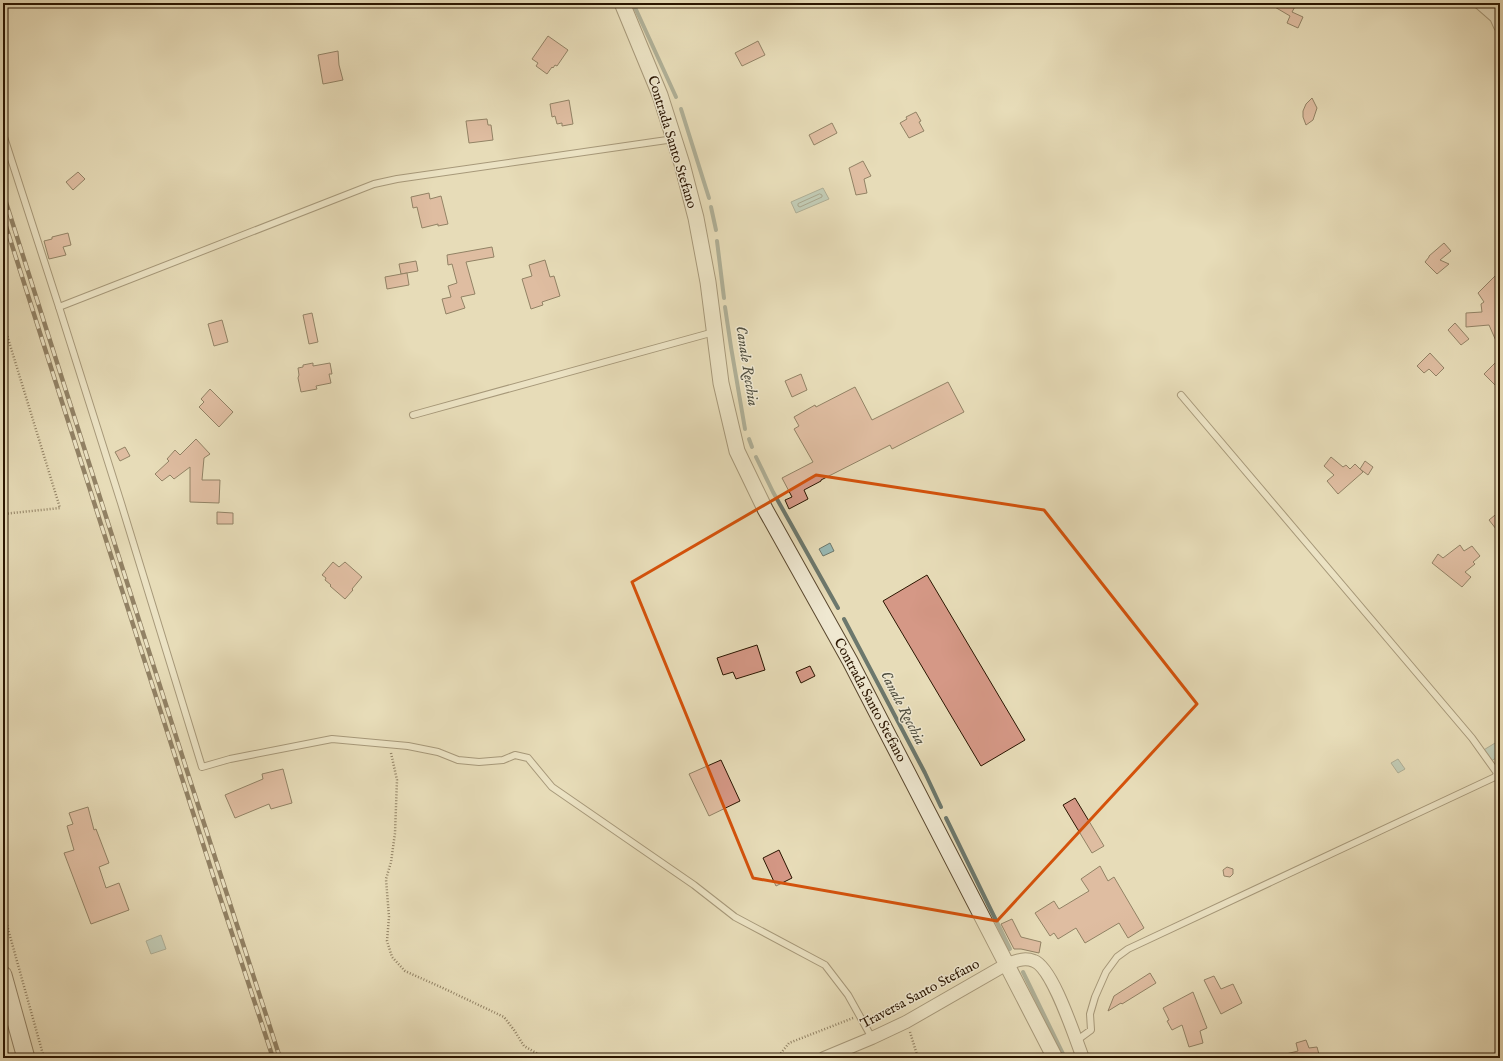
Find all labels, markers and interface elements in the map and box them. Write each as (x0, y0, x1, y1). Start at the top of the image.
street label: Contrada Santo Stefano (643, 73, 701, 211)
water label: Canale Recchia (731, 325, 763, 408)
street label: Contrada Santo Stefano (830, 635, 911, 766)
water label: Canale Recchia (876, 668, 930, 749)
street label: Traversa Santo Stefano (857, 955, 983, 1033)

